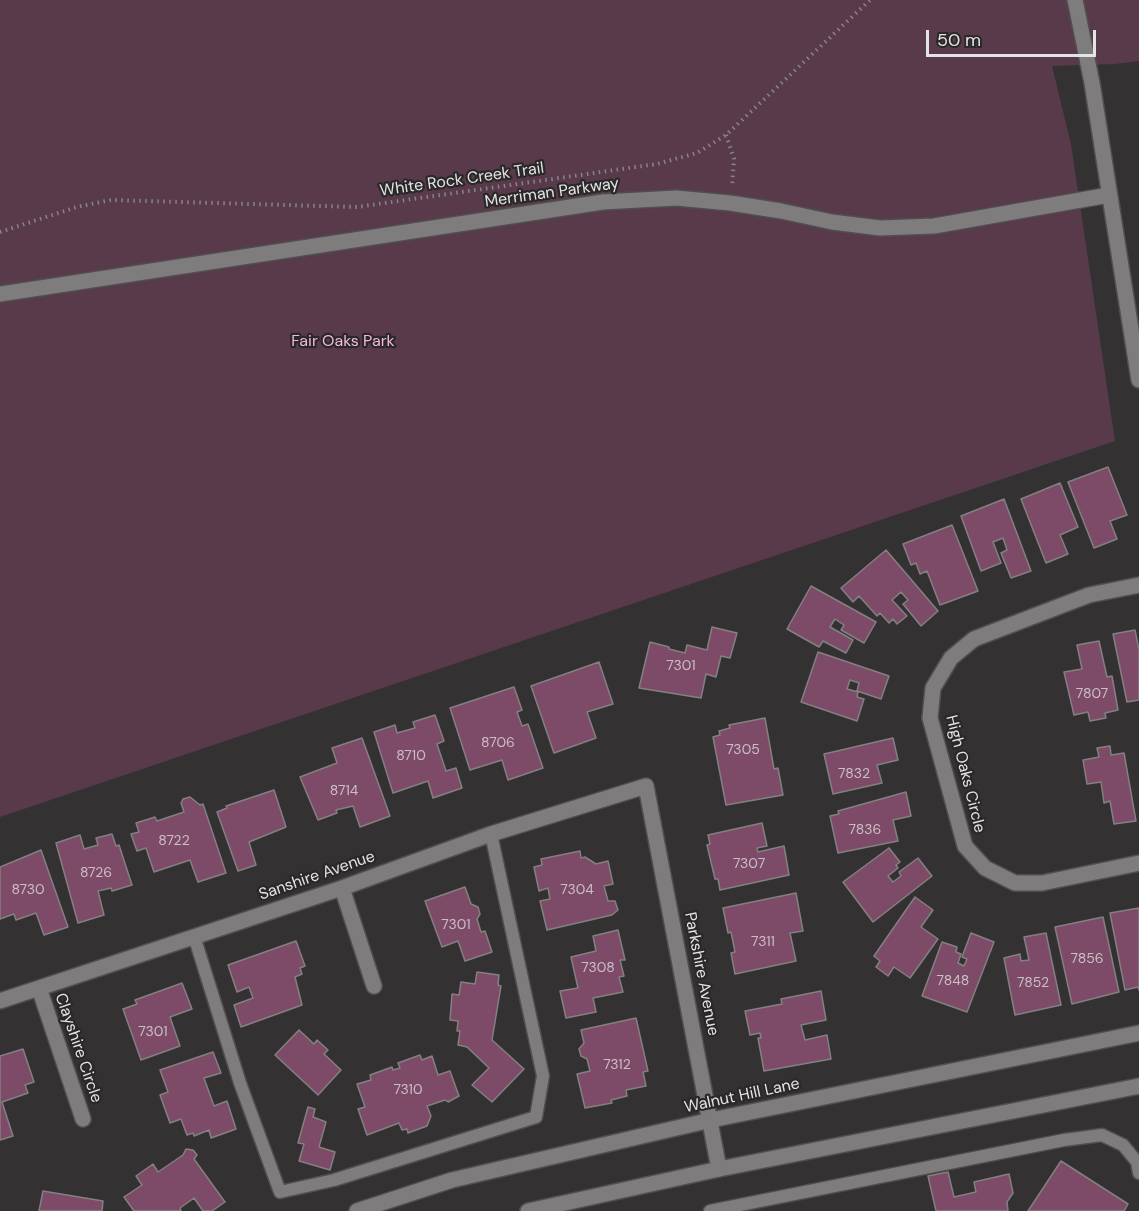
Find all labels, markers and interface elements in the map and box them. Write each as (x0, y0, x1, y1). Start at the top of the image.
scale bar (929, 18, 1098, 56)
text: 50 m (937, 28, 981, 52)
street label: White Rock Creek Trail (379, 159, 545, 201)
street label: Merriman Parkway (484, 174, 620, 212)
park label: Fair Oaks Park (291, 332, 395, 352)
house number: 7301 (666, 658, 696, 674)
house number: 7807 (1076, 686, 1108, 702)
street label: High Oaks Circle (941, 713, 989, 835)
house number: 8706 (481, 735, 515, 751)
house number: 7305 (726, 742, 760, 758)
house number: 8710 (396, 748, 426, 764)
house number: 7832 (838, 766, 870, 782)
house number: 8714 (330, 783, 358, 799)
house number: 7836 (849, 822, 881, 838)
house number: 8722 (158, 833, 190, 849)
street label: Sanshire Avenue (256, 847, 378, 905)
house number: 7307 (733, 856, 765, 872)
house number: 8726 (80, 865, 112, 881)
house number: 8730 (11, 882, 45, 898)
house number: 7304 (560, 882, 594, 898)
street label: Parkshire Avenue (680, 911, 722, 1037)
house number: 7301 (441, 917, 471, 933)
house number: 7311 (751, 934, 775, 950)
house number: 7856 (1070, 951, 1104, 967)
house number: 7308 (581, 960, 615, 976)
house number: 7848 (937, 973, 969, 989)
house number: 7852 (1017, 975, 1049, 991)
street label: Clayshire Circle (50, 991, 106, 1105)
house number: 7301 (138, 1024, 168, 1040)
house number: 7312 (603, 1057, 631, 1073)
street label: Walnut Hill Lane (683, 1074, 801, 1118)
house number: 7310 (393, 1082, 423, 1098)

